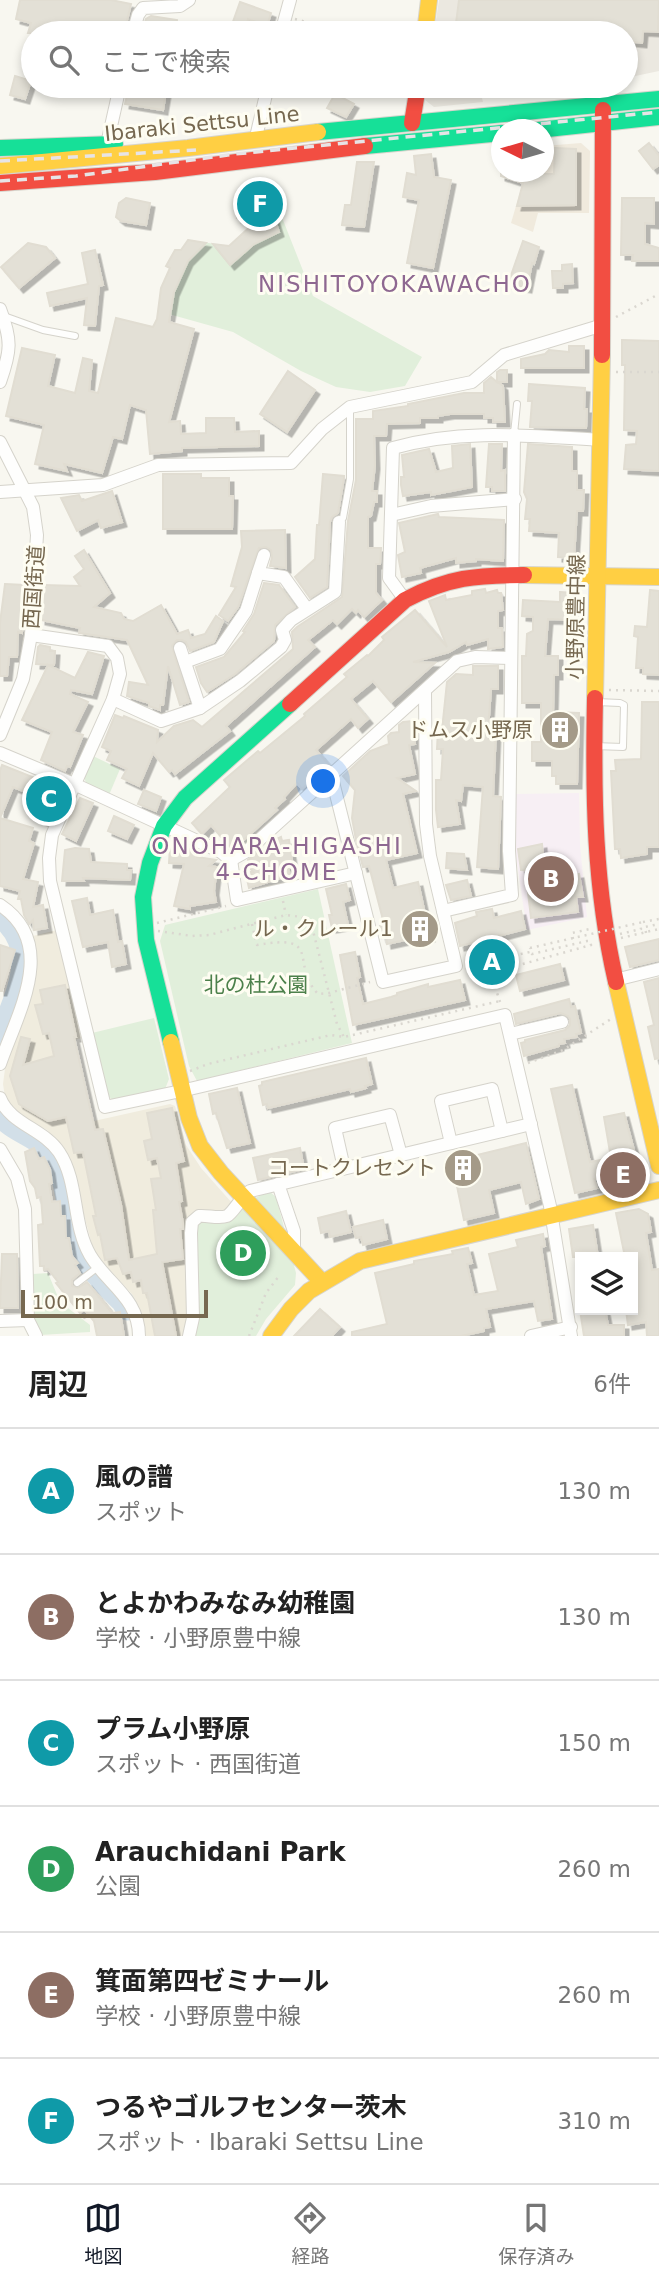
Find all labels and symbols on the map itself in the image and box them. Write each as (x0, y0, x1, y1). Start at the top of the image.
street label: Ibaraki Settsu Line (103, 102, 301, 146)
north arrow (491, 119, 554, 182)
pin: F (237, 178, 283, 230)
district label: NISHITOYOKAWACHO (258, 271, 532, 297)
street label: 西国街道 (19, 544, 49, 630)
street label: 小野原豊中線 (563, 554, 589, 680)
building icon: ドムス小野原 (539, 709, 581, 751)
place label: ドムス小野原 (407, 718, 533, 742)
your location (306, 764, 340, 798)
pin: C (26, 773, 72, 825)
district label: ONOHARA-HIGASHI 4-CHOME (151, 833, 403, 885)
pin: B (528, 853, 574, 905)
building icon: ル・クレール1 (399, 908, 441, 950)
place label: ル・クレール1 (254, 917, 393, 941)
pin: A (469, 936, 515, 988)
park label: 北の杜公園 (204, 973, 309, 997)
building icon: コートクレセント (442, 1147, 484, 1189)
pin: E (600, 1149, 646, 1201)
place label: コートクレセント (268, 1156, 436, 1180)
pin: D (220, 1227, 266, 1279)
scale bar (21, 1287, 208, 1319)

